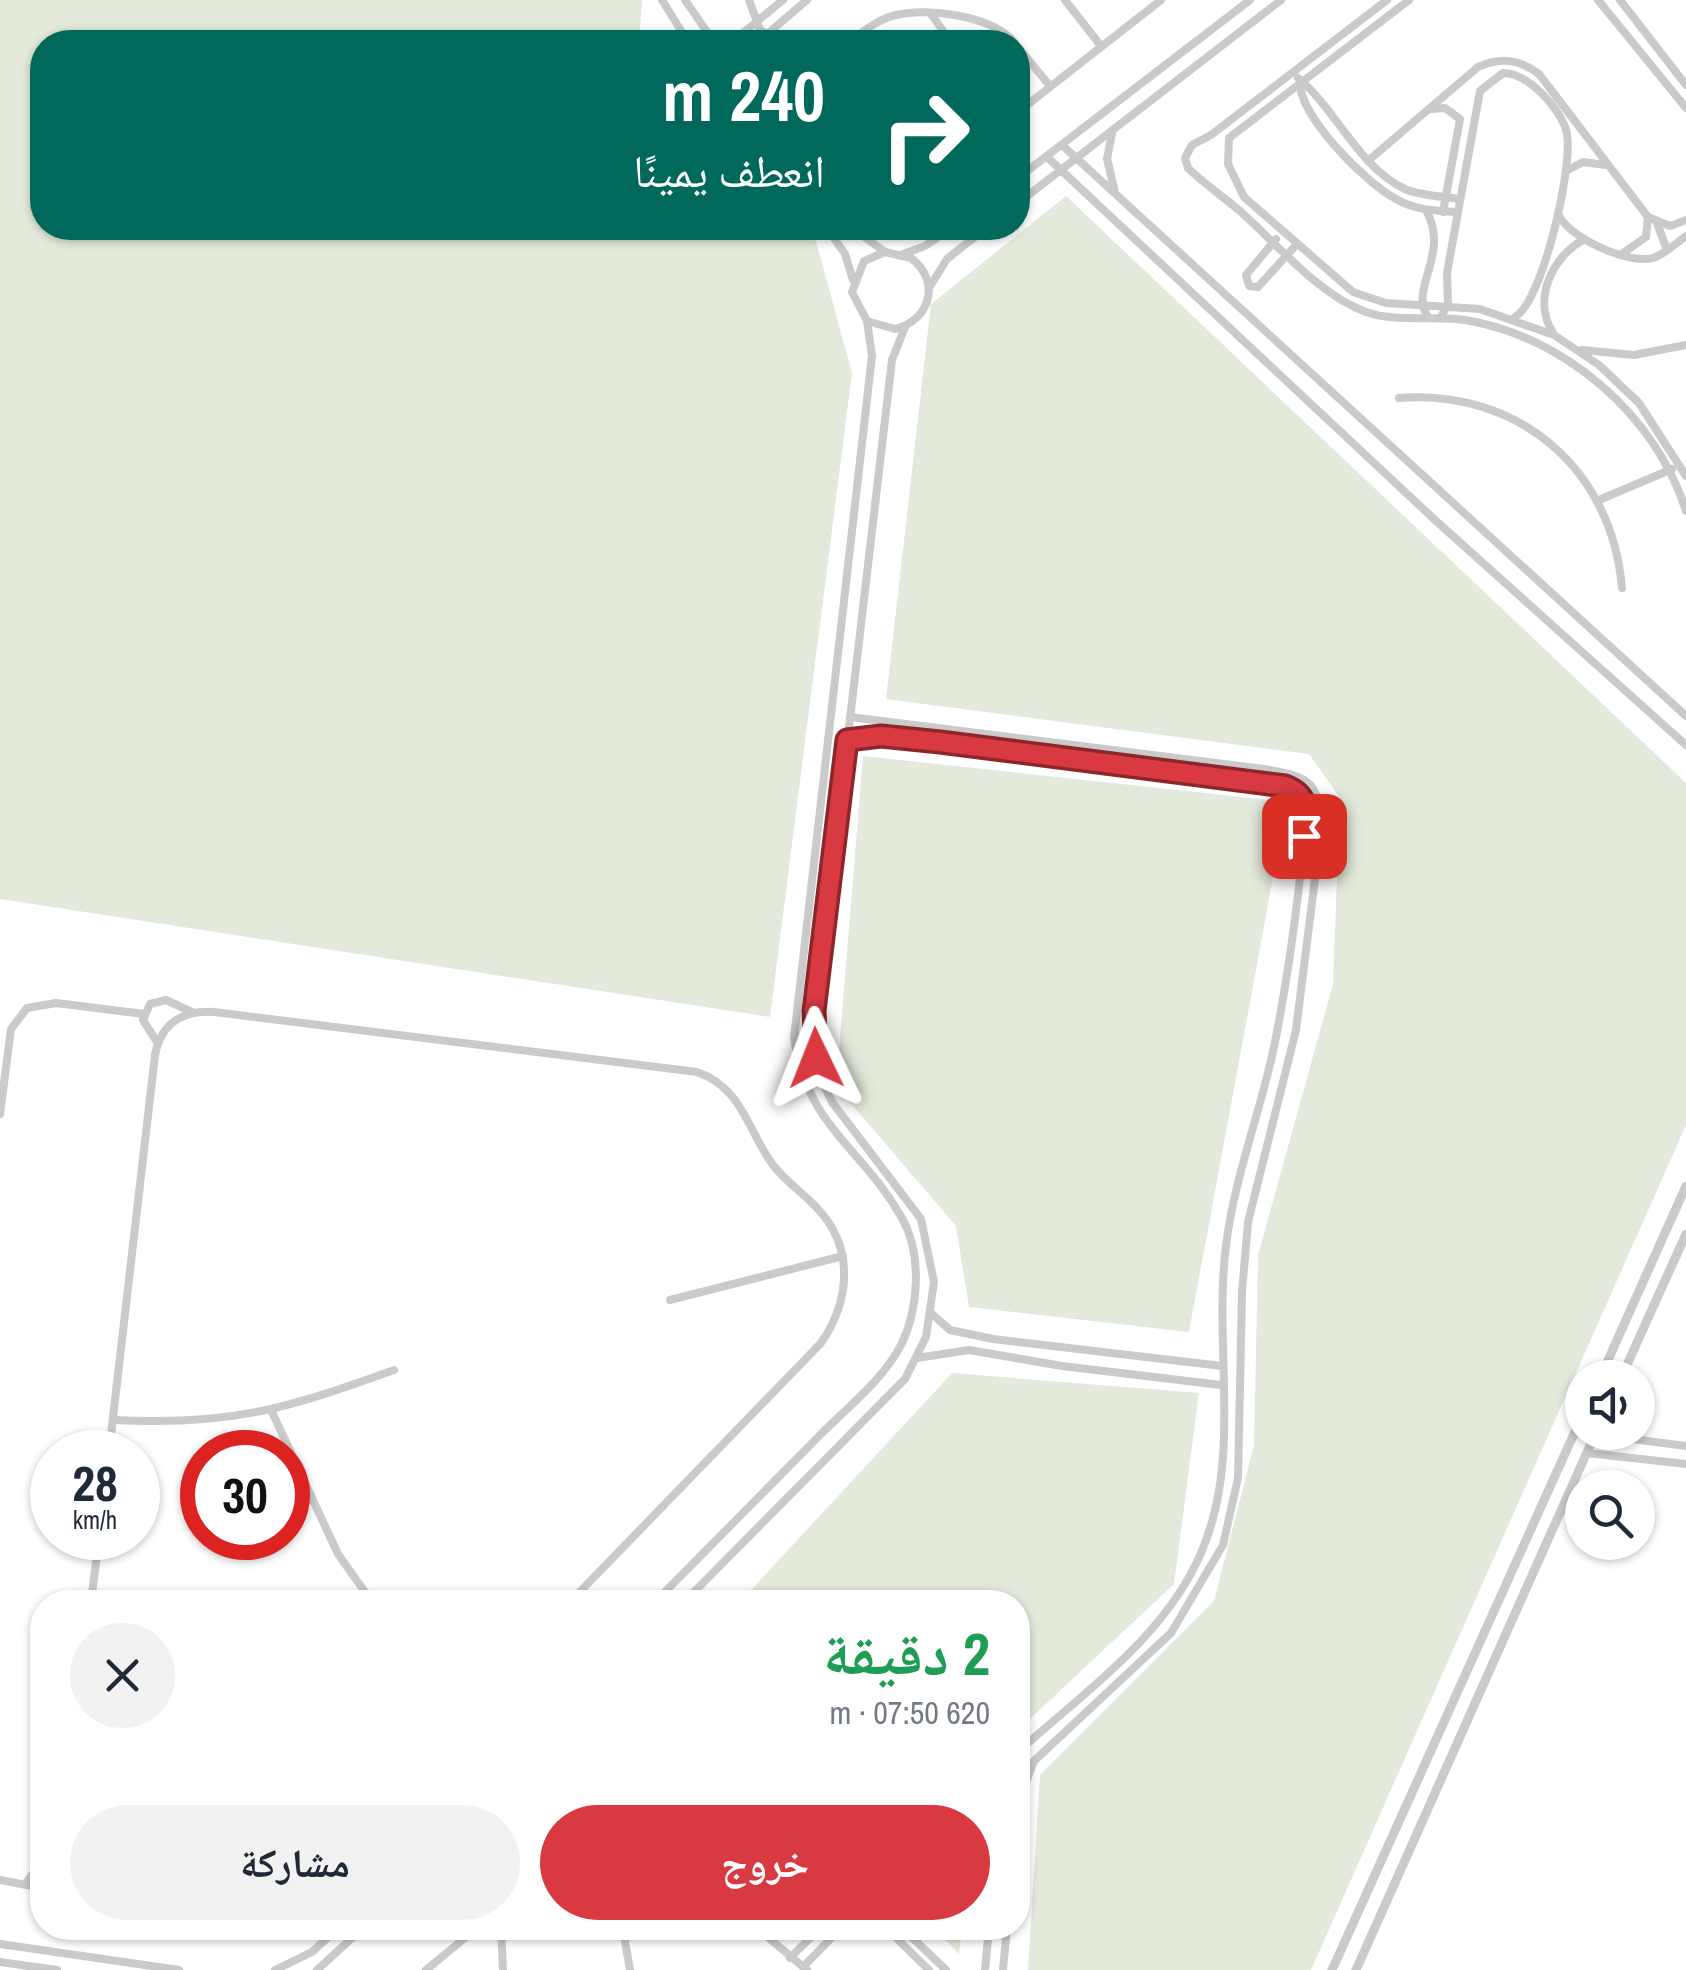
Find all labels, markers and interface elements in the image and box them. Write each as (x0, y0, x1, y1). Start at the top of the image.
text: 240 m (662, 49, 825, 143)
icon: right (860, 70, 990, 200)
text: انعطف يمينًا (633, 140, 825, 201)
pin (1262, 794, 1347, 879)
icon: arrive (1277, 809, 1332, 864)
position arrow (764, 1006, 868, 1110)
map controls (1565, 1360, 1655, 1560)
button: sound (1565, 1360, 1655, 1450)
speed limit sign: 30 (180, 1430, 310, 1560)
text: 28 (72, 1449, 118, 1517)
button: search (1565, 1470, 1655, 1560)
text: km/h (73, 1503, 117, 1537)
text: 2 دقيقة (823, 1613, 990, 1694)
button: close (70, 1623, 175, 1728)
text: 620 m · 07:50 (830, 1691, 990, 1734)
button: مشاركة (70, 1805, 520, 1920)
button: خروج (540, 1805, 990, 1920)

